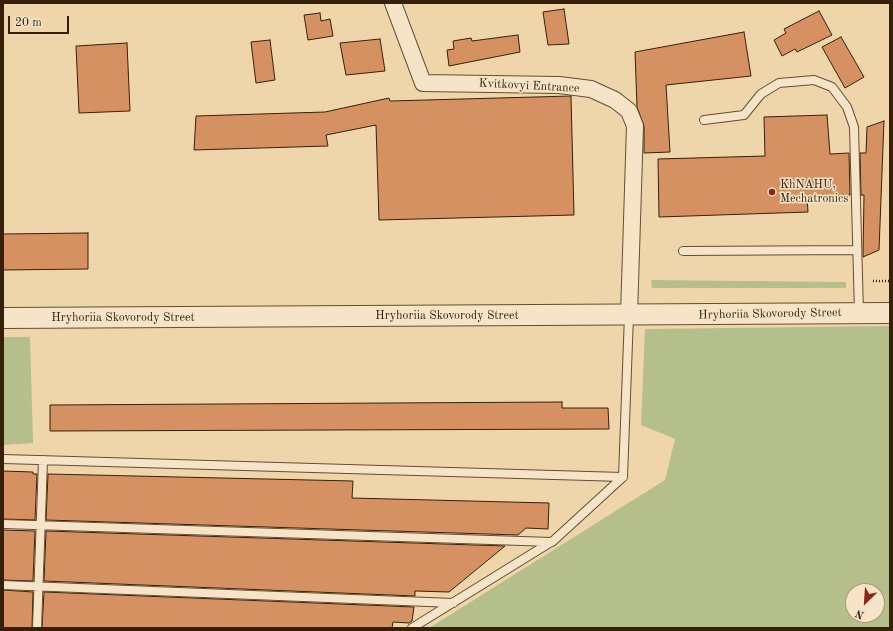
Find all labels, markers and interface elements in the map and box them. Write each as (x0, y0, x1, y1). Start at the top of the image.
scale bar (10, 8, 71, 34)
text: 20 m (15, 17, 42, 29)
street label: Kvitkovyi Entrance (478, 76, 580, 96)
place label: KhNAHU, Mechatronics (780, 178, 848, 206)
marker: KhNAHU, Mechatronics (767, 187, 777, 197)
street label: Hryhoriia Skovorody Street (698, 306, 842, 322)
street label: Hryhoriia Skovorody Street (375, 309, 519, 323)
street label: Hryhoriia Skovorody Street (51, 311, 195, 325)
north arrow (845, 583, 885, 623)
text: N (854, 607, 866, 620)

